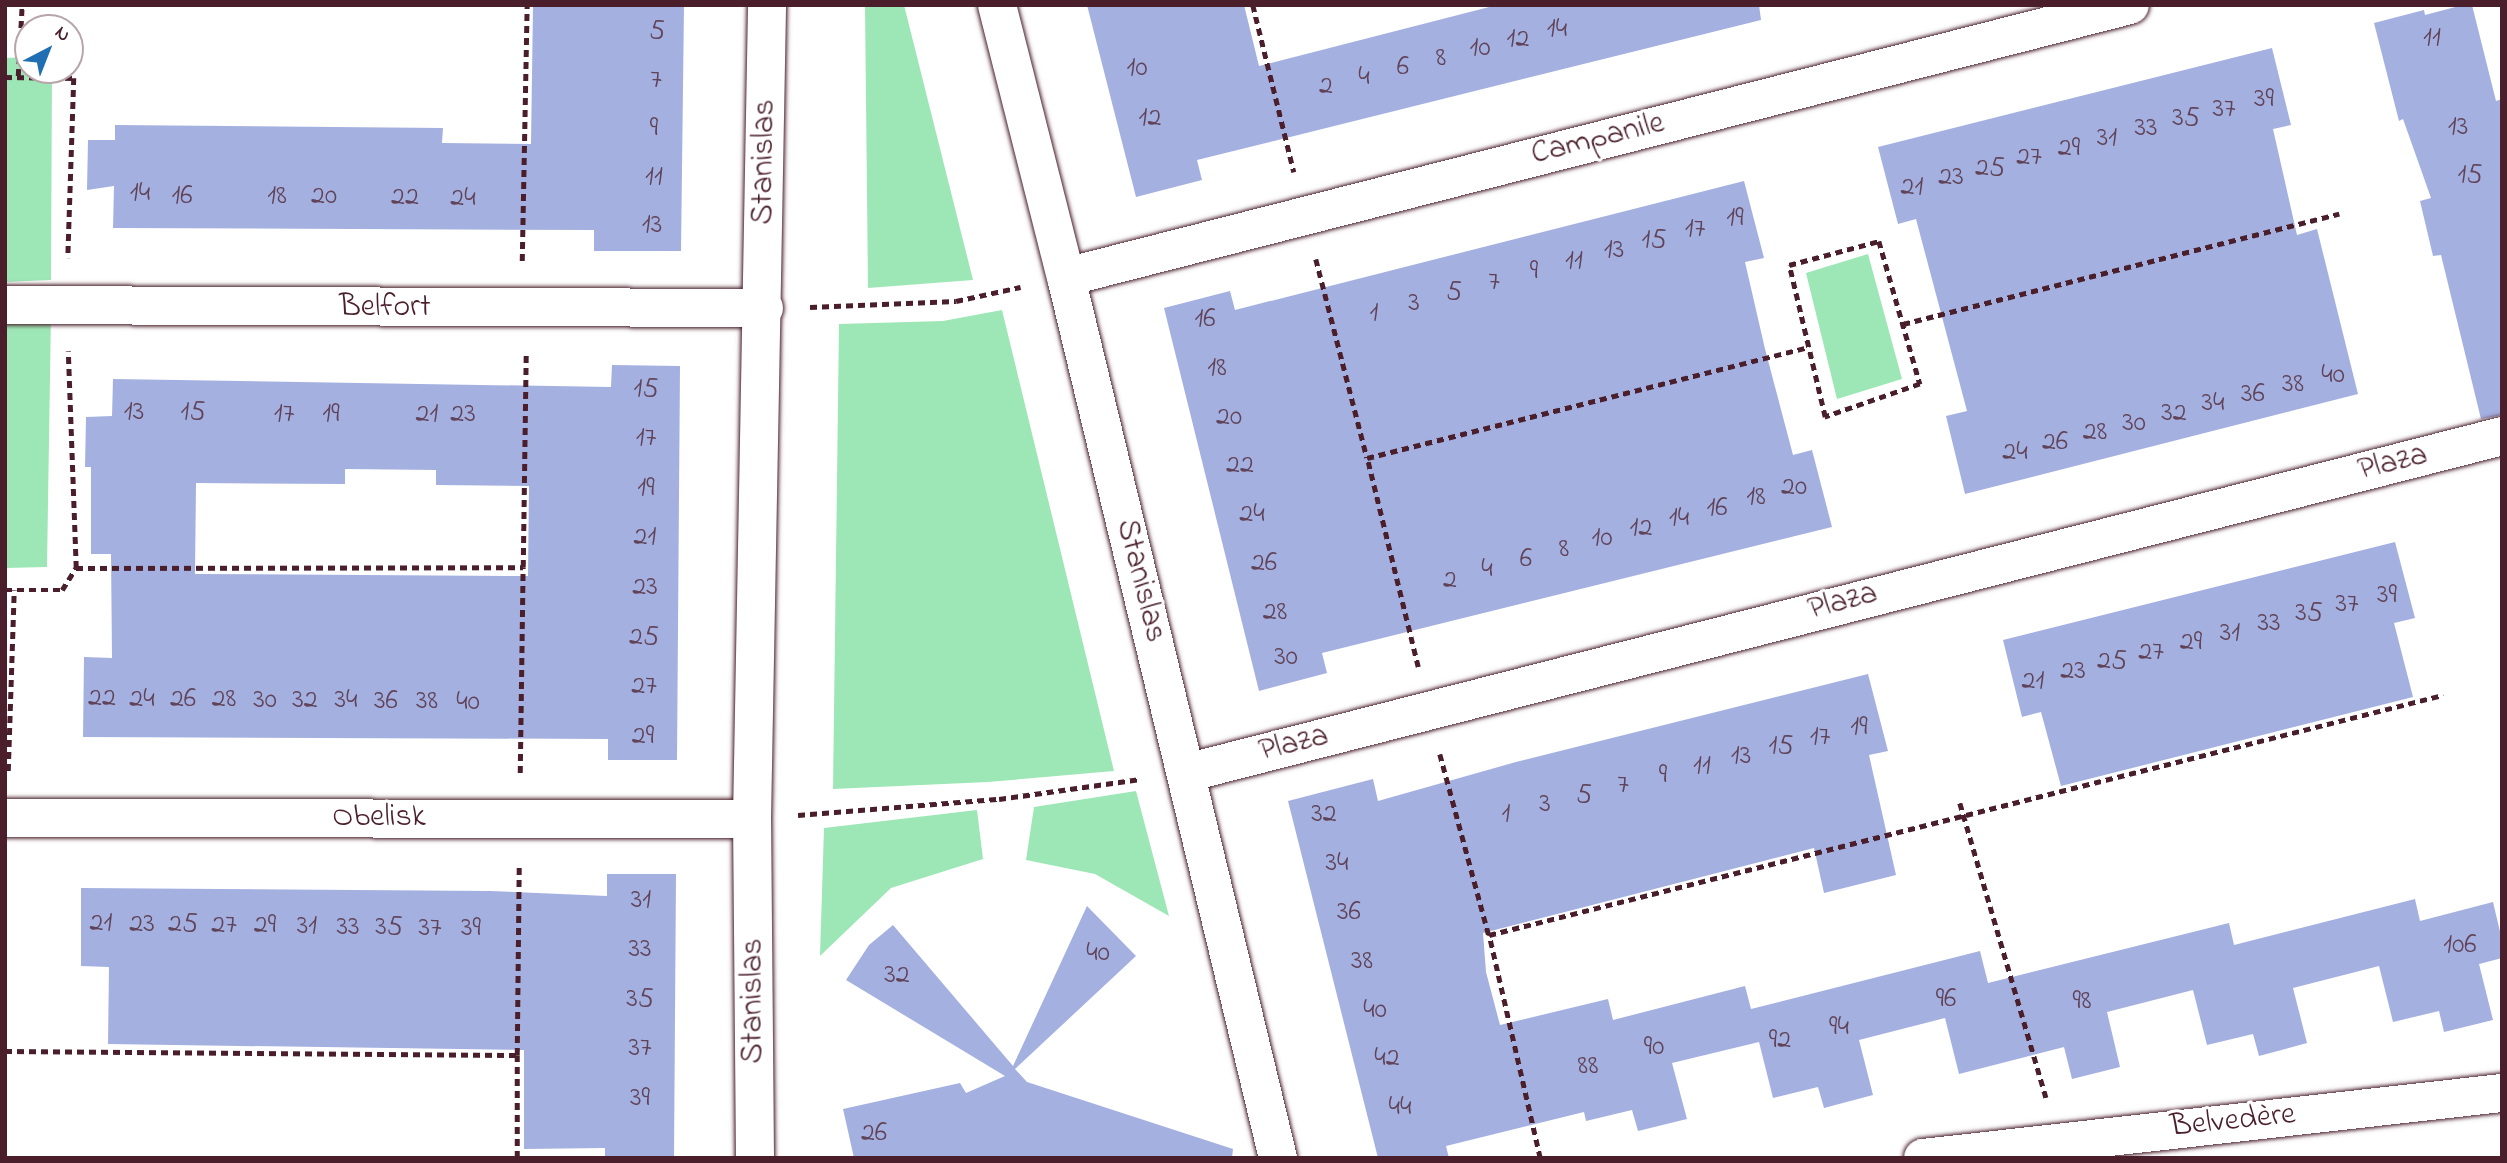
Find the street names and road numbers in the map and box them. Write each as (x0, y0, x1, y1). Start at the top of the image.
street label: Stanislas (745, 99, 785, 225)
street label: Campanile (1528, 105, 1668, 175)
street label: Belfort (339, 289, 431, 327)
street label: Plaza (2354, 437, 2432, 491)
street label: Stanislas (1106, 516, 1174, 646)
street label: Plaza (1804, 575, 1882, 631)
street label: Plaza (1255, 718, 1333, 772)
street label: Obelisk (332, 799, 426, 837)
street label: Stanislas (735, 938, 773, 1064)
street label: Belvedère (2169, 1096, 2297, 1148)

